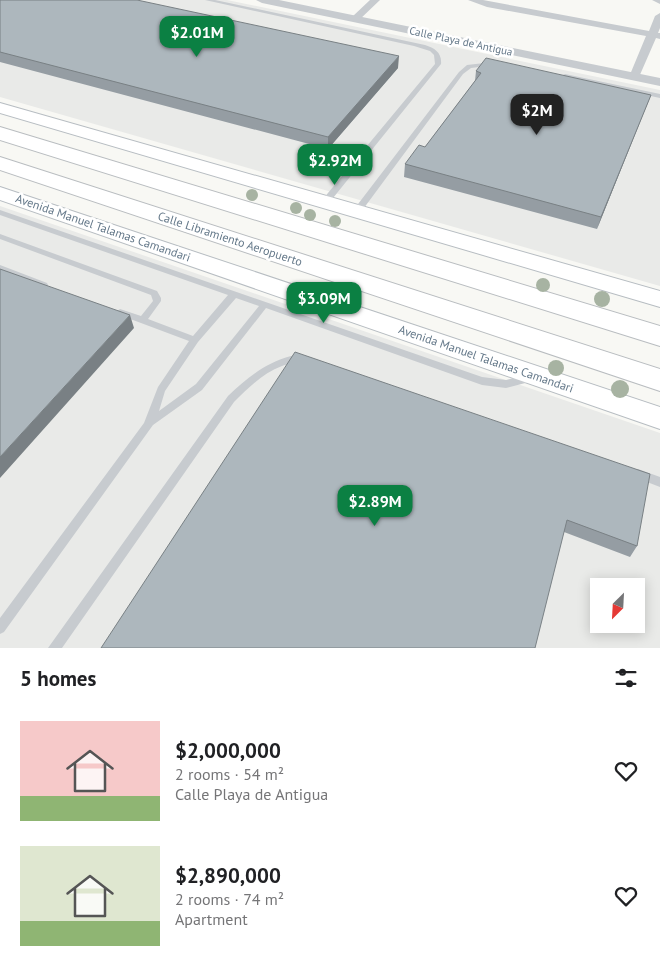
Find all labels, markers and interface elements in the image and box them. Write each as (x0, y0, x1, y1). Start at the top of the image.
pin: $2.01M (156, 15, 238, 58)
text: $2.01M (170, 22, 224, 42)
street label: Calle Playa de Antigua (408, 23, 514, 59)
pin: $2M (513, 94, 561, 136)
text: $2M (522, 100, 552, 120)
pin: $2.92M (294, 144, 376, 186)
text: $2.92M (308, 150, 362, 170)
street label: Avenida Manuel Talamas Camandari (14, 190, 193, 265)
street label: Calle Libramiento Aeropuerto (156, 208, 304, 269)
pin: $3.09M (283, 282, 365, 324)
text: $3.09M (297, 288, 351, 308)
street label: Avenida Manuel Talamas Camandari (397, 321, 576, 396)
pin: $2.89M (334, 484, 416, 527)
text: $2.89M (348, 491, 402, 511)
north arrow (590, 578, 645, 632)
map controls (590, 578, 645, 633)
icon: filters (612, 664, 640, 692)
text: 5 homes (20, 665, 96, 692)
text: $2,000,000 (175, 737, 281, 764)
icon: home (60, 741, 120, 801)
icon: heart (612, 757, 640, 785)
text: 2 rooms · 54 m² (175, 764, 284, 784)
text: Calle Playa de Antigua (175, 784, 328, 804)
text: $2,890,000 (175, 862, 281, 889)
icon: home (60, 866, 120, 926)
icon: heart (612, 882, 640, 910)
text: 2 rooms · 74 m² (175, 889, 284, 909)
text: Apartment (175, 909, 248, 929)

